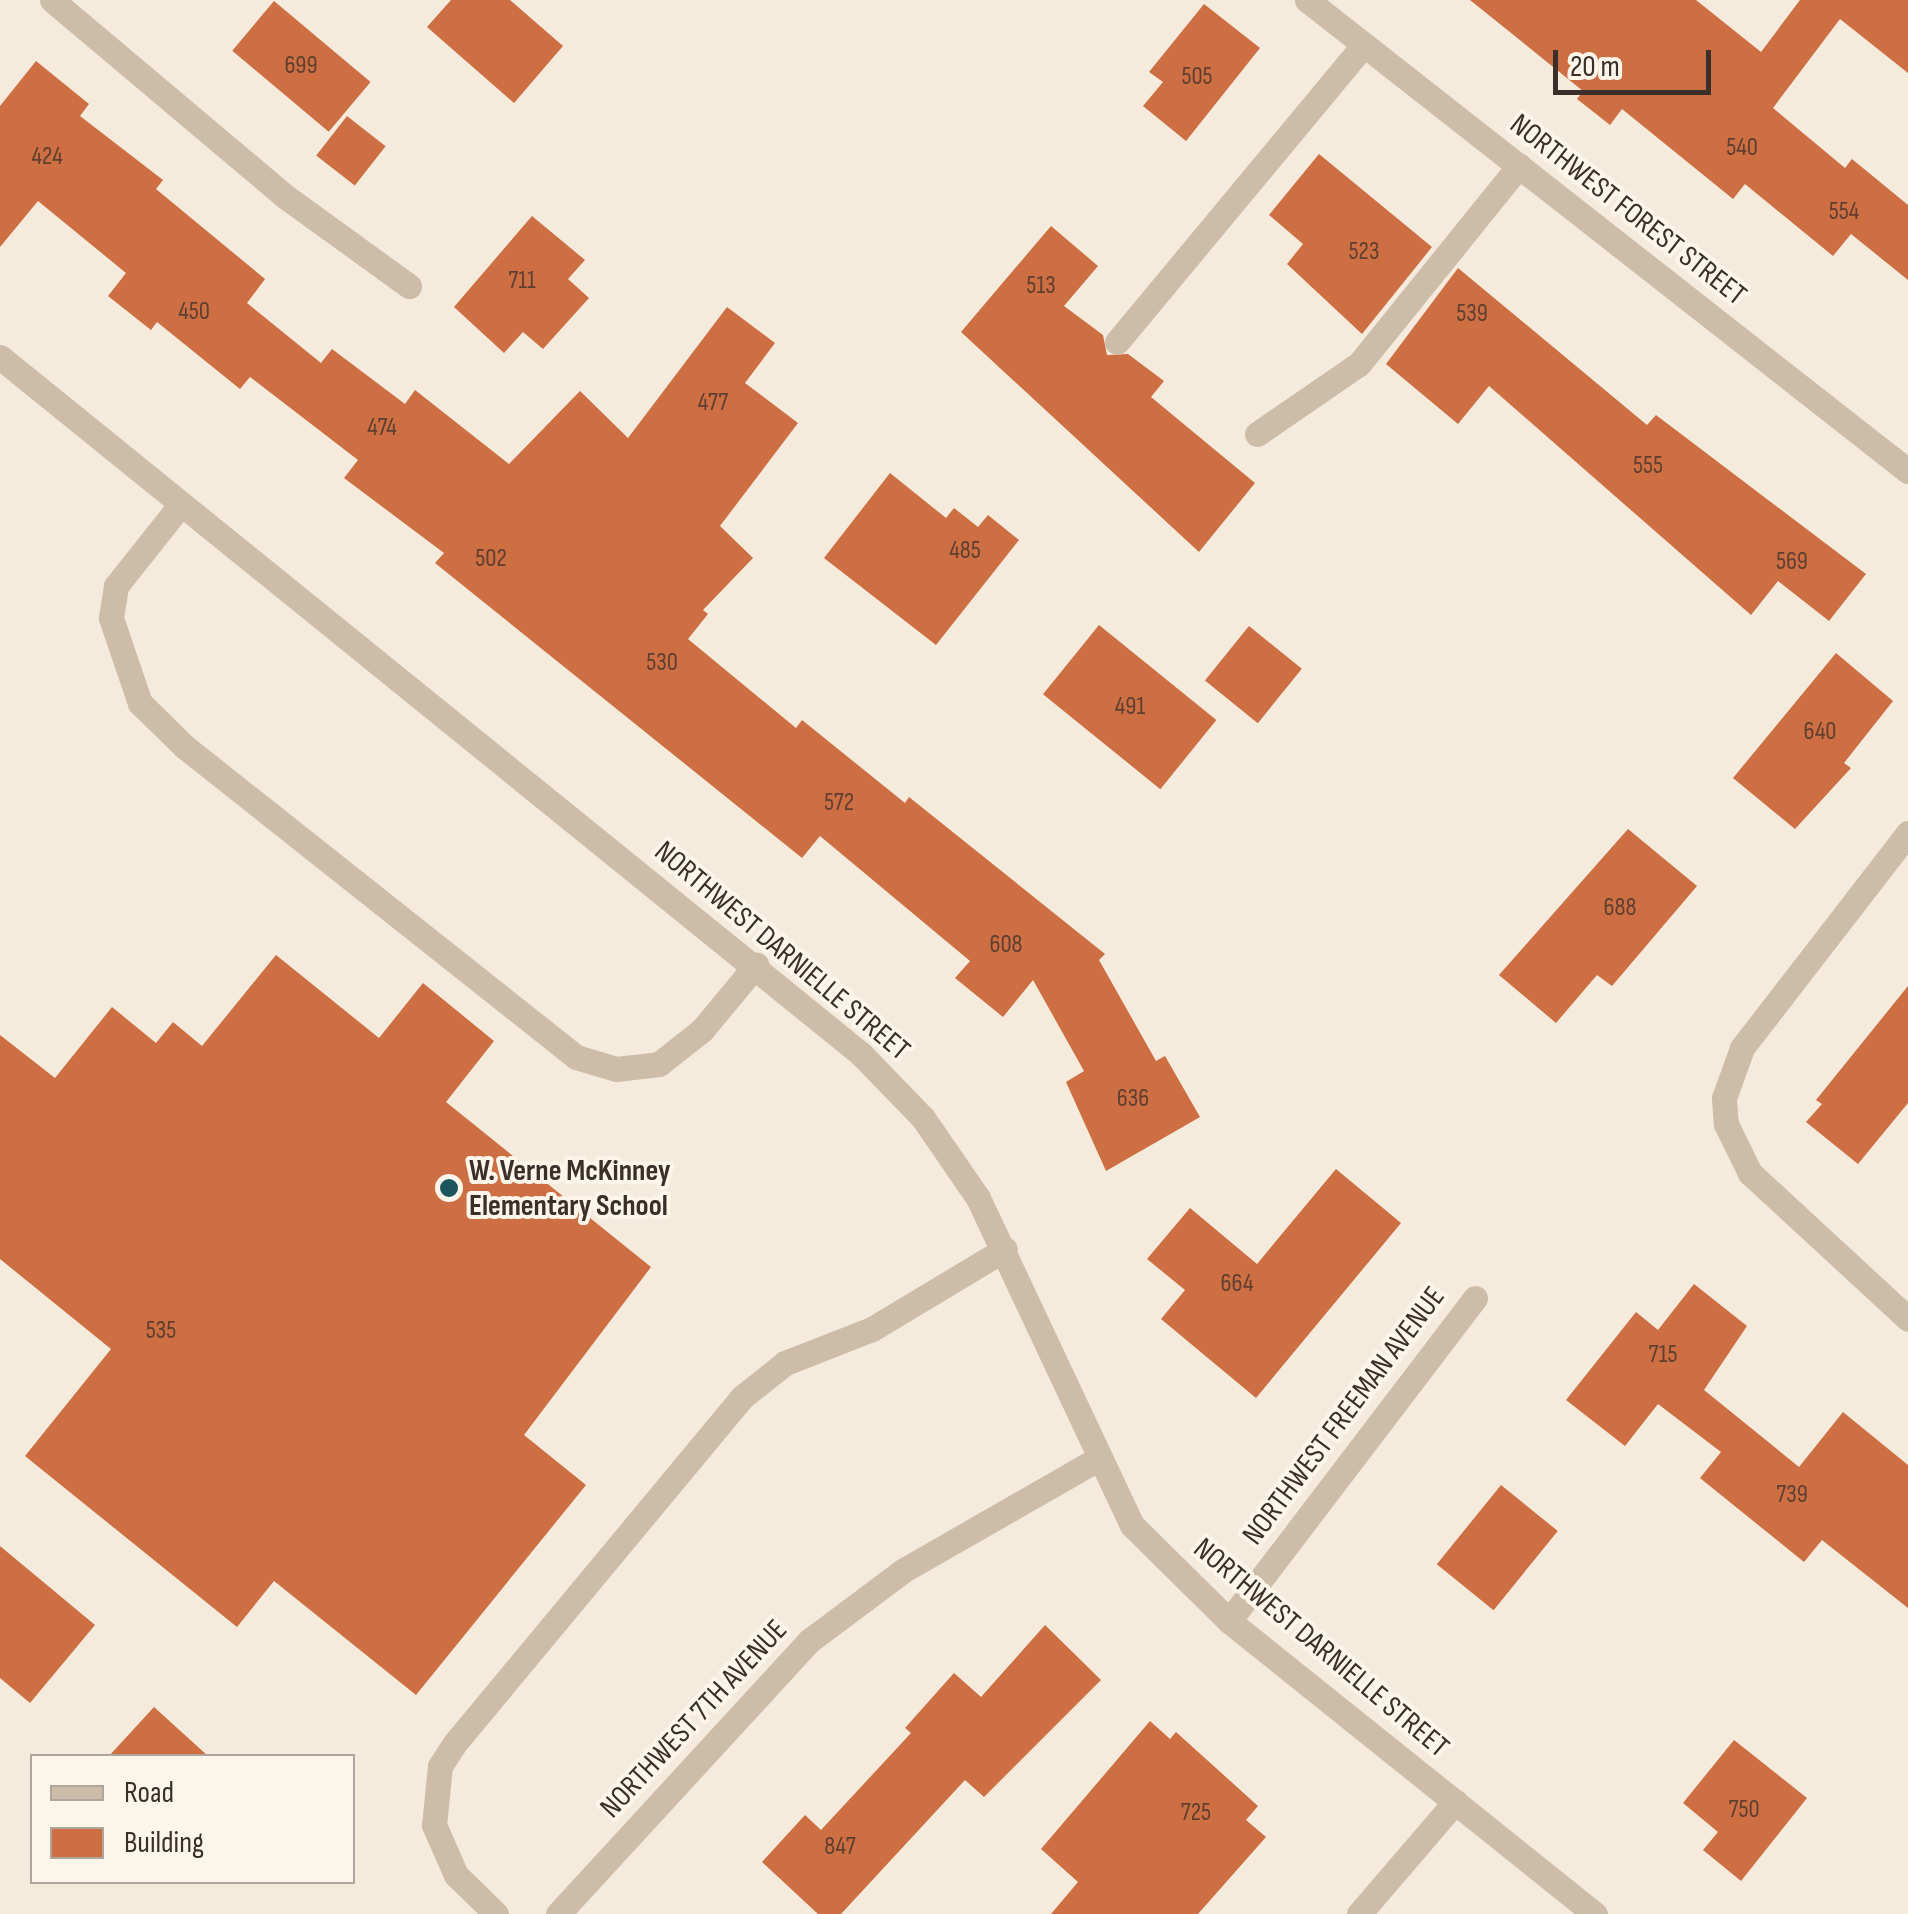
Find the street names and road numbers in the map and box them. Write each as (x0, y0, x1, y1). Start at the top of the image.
street label: NORTHWEST FOREST STREET (1503, 107, 1753, 313)
street label: NORTHWEST DARNIELLE STREET (647, 834, 917, 1068)
street label: NORTHWEST FREEMAN AVENUE (1235, 1280, 1453, 1552)
street label: NORTHWEST DARNIELLE STREET (1186, 1531, 1456, 1765)
street label: NORTHWEST 7TH AVENUE (593, 1612, 795, 1826)

